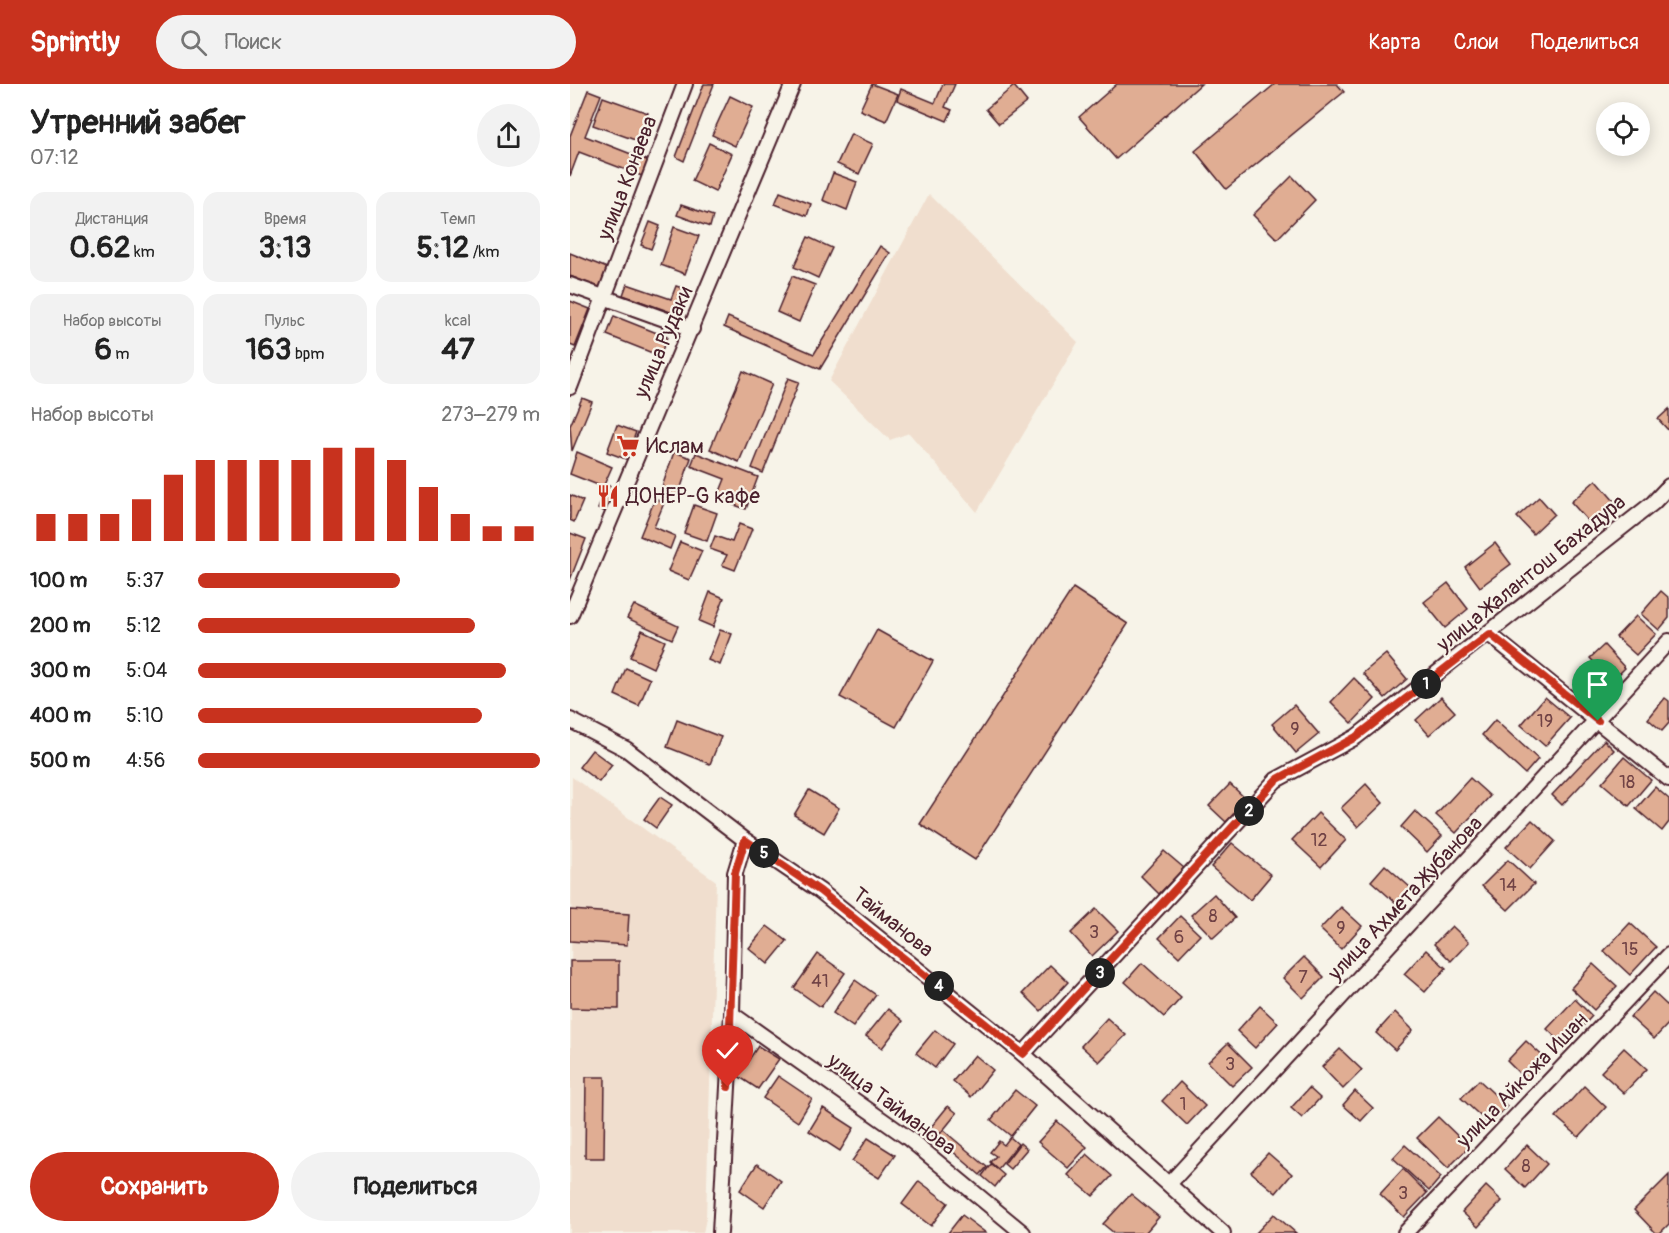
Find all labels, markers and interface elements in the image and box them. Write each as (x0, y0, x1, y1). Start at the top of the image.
search box (156, 15, 576, 69)
text: Sprintly (30, 25, 120, 60)
icon: search (177, 26, 210, 59)
text: Поиск (225, 28, 282, 56)
text: Карта (1368, 29, 1420, 56)
text: Слои (1453, 29, 1498, 56)
text: Поделиться (1531, 29, 1639, 56)
text: Утренний забег (30, 102, 246, 143)
map controls (1596, 102, 1650, 156)
button: locate (1596, 102, 1650, 156)
button: share (477, 104, 540, 167)
street label: улица Конаева (591, 112, 664, 245)
text: 07:12 (30, 145, 79, 170)
text: Дистанция (76, 209, 148, 229)
text: Время (264, 209, 306, 229)
text: Темп (440, 209, 476, 229)
text: 0.62 (69, 229, 130, 266)
text: 3:13 (258, 229, 312, 266)
text: 5:12 (417, 229, 469, 266)
text: km (130, 242, 155, 262)
text: /km (469, 242, 499, 262)
street label: улица Рудаки (627, 282, 699, 403)
text: Набор высоты (62, 311, 162, 331)
text: Пульс (265, 311, 305, 331)
text: kcal (445, 311, 471, 331)
text: 6 (94, 331, 112, 368)
text: 163 (245, 331, 291, 368)
text: 47 (441, 331, 475, 368)
text: m (112, 344, 130, 364)
text: bpm (291, 344, 325, 364)
text: Набор высоты (30, 402, 154, 427)
text: 273–279 m (441, 402, 540, 427)
supermarket icon: Ислам (615, 433, 641, 459)
place label: Ислам (646, 433, 704, 460)
restaurant icon: ДОНЕР-G кафе (595, 483, 621, 509)
place label: ДОНЕР-G кафе (625, 483, 760, 510)
street label: улица Жалантош Бахадура (1430, 489, 1631, 659)
text: 100 m (30, 568, 87, 593)
text: 5:37 (126, 568, 164, 593)
text: 200 m (30, 613, 91, 638)
text: 5:12 (126, 613, 161, 638)
text: 300 m (30, 658, 91, 683)
text: 5:04 (126, 658, 167, 683)
pin (1572, 659, 1623, 721)
icon: arrive (1581, 668, 1614, 701)
pin: 1 (1411, 669, 1441, 699)
text: 1 (1423, 674, 1429, 694)
text: 400 m (30, 703, 91, 728)
text: 5:10 (126, 703, 164, 728)
house number: 19 (1537, 710, 1553, 733)
house number: 9 (1290, 718, 1300, 741)
text: 500 m (30, 748, 90, 773)
text: 4:56 (126, 748, 165, 773)
house number: 18 (1619, 771, 1635, 794)
pin: 2 (1234, 796, 1264, 826)
text: 2 (1245, 801, 1253, 821)
street label: улица Ахмета Жубанова (1321, 810, 1489, 987)
house number: 12 (1310, 829, 1328, 852)
pin: 5 (749, 838, 779, 868)
text: 5 (760, 843, 768, 863)
house number: 14 (1499, 874, 1517, 897)
street label: Тайманова (847, 881, 939, 963)
house number: 8 (1208, 905, 1218, 928)
house number: 9 (1336, 917, 1346, 940)
house number: 3 (1089, 921, 1099, 944)
house number: 6 (1174, 926, 1184, 949)
house number: 15 (1622, 938, 1638, 961)
pin: 3 (1085, 958, 1115, 988)
text: 3 (1096, 963, 1104, 983)
house number: 7 (1298, 966, 1308, 989)
house number: 41 (811, 970, 829, 993)
pin: 4 (924, 971, 954, 1001)
text: 4 (934, 976, 944, 996)
street label: улица Айкожа Ишан (1450, 1007, 1594, 1155)
pin (702, 1025, 753, 1087)
icon: check (711, 1034, 744, 1067)
street label: улица Тайманова (821, 1047, 961, 1161)
house number: 3 (1225, 1053, 1235, 1076)
house number: 1 (1179, 1093, 1187, 1116)
button: Сохранить (30, 1152, 279, 1221)
button: Поделиться (291, 1152, 540, 1221)
house number: 8 (1521, 1155, 1531, 1178)
house number: 3 (1398, 1182, 1408, 1205)

